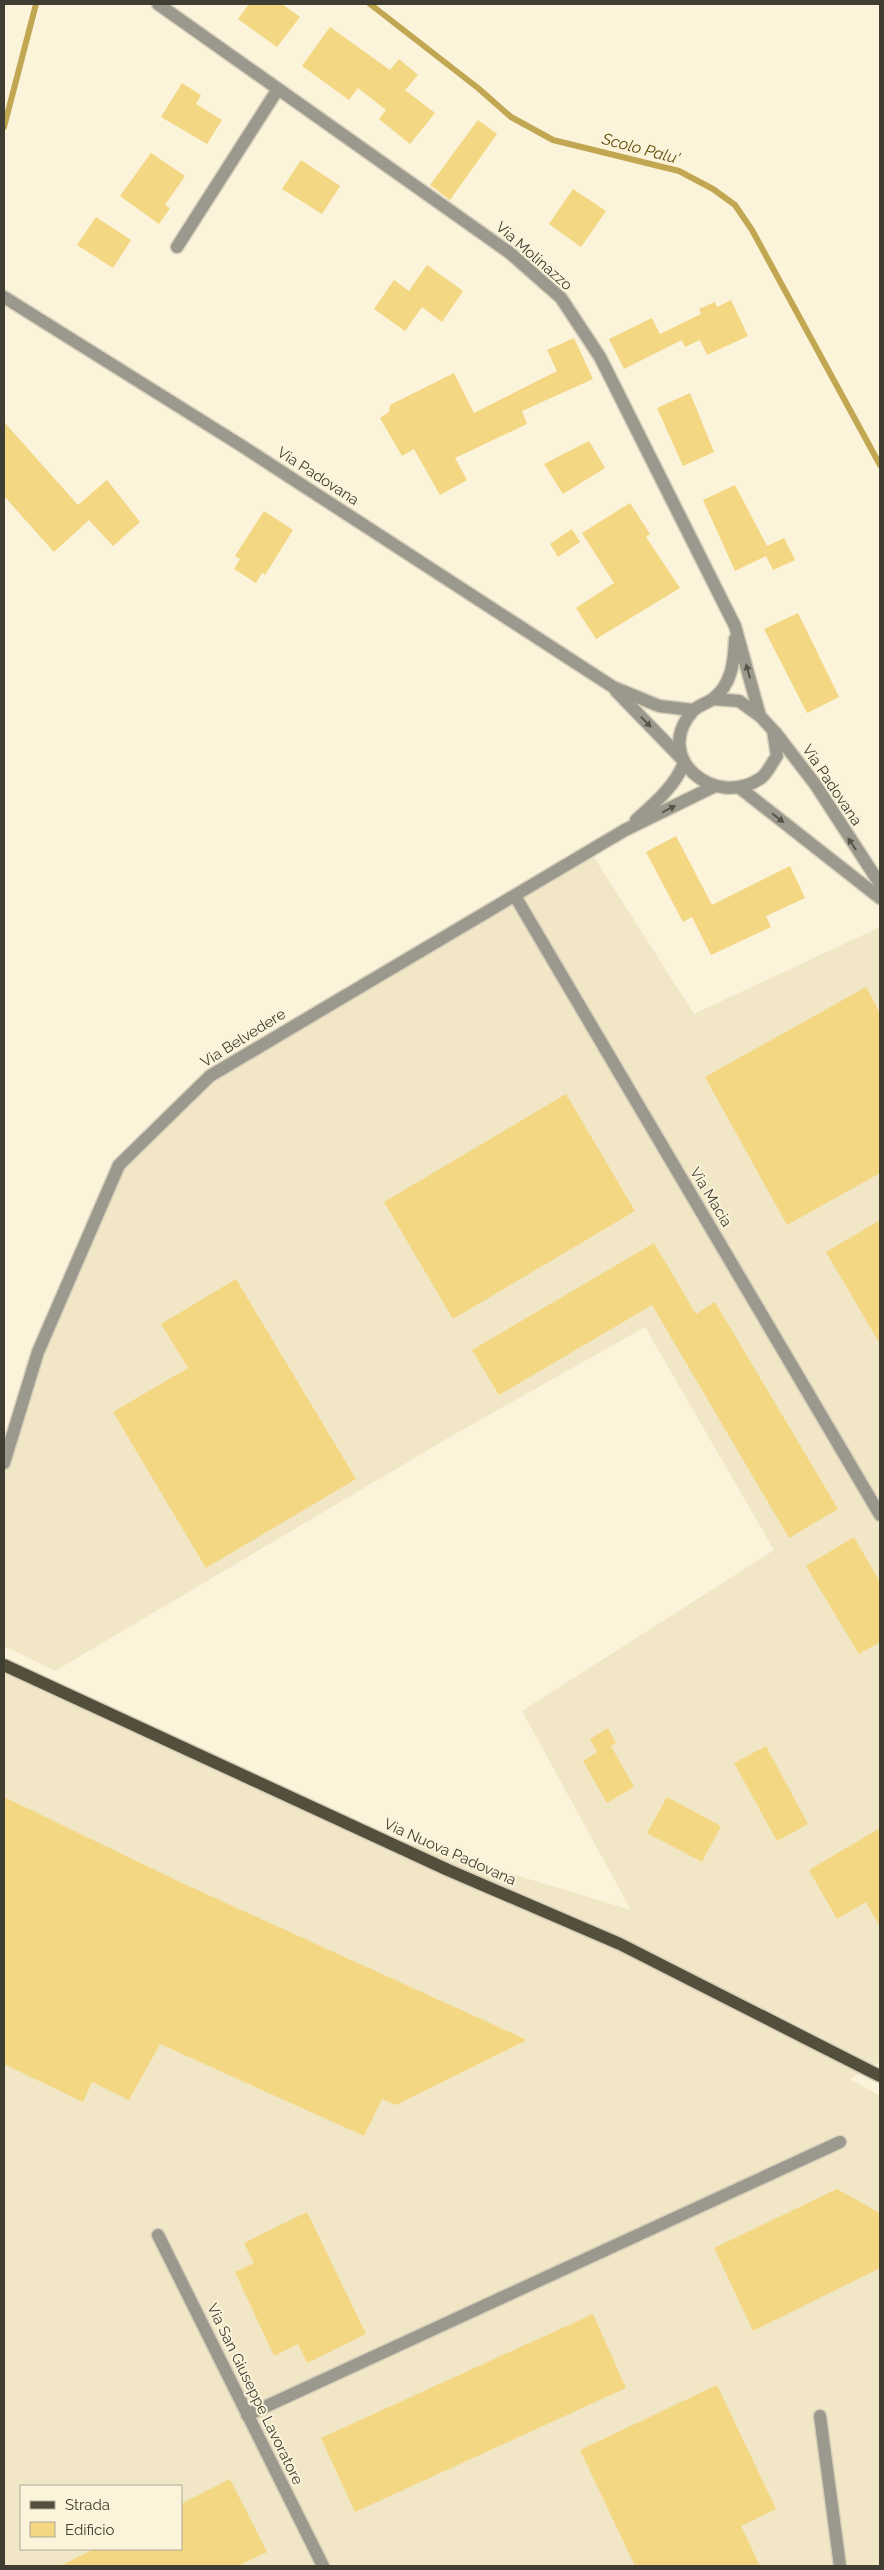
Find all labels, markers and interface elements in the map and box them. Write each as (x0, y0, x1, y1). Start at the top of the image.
water label: Scolo Palu' (599, 129, 683, 168)
street label: Via Molinazzo (492, 218, 576, 294)
street label: Via Padovana (274, 443, 362, 509)
one-way arrow (743, 663, 751, 678)
one-way arrow (640, 716, 652, 728)
street label: Via Padovana (798, 741, 866, 829)
one-way arrow (661, 805, 676, 813)
one-way arrow (771, 813, 785, 823)
one-way arrow (847, 837, 857, 851)
street label: Via Belvedere (197, 1005, 289, 1071)
street label: Via Macia (686, 1164, 736, 1230)
street label: Via Nuova Padovana (381, 1815, 519, 1889)
street label: Via San Giuseppe Lavoratore (203, 2300, 307, 2488)
legend (20, 2485, 182, 2550)
text: Strada (65, 2496, 110, 2514)
text: Edificio (65, 2521, 115, 2539)

